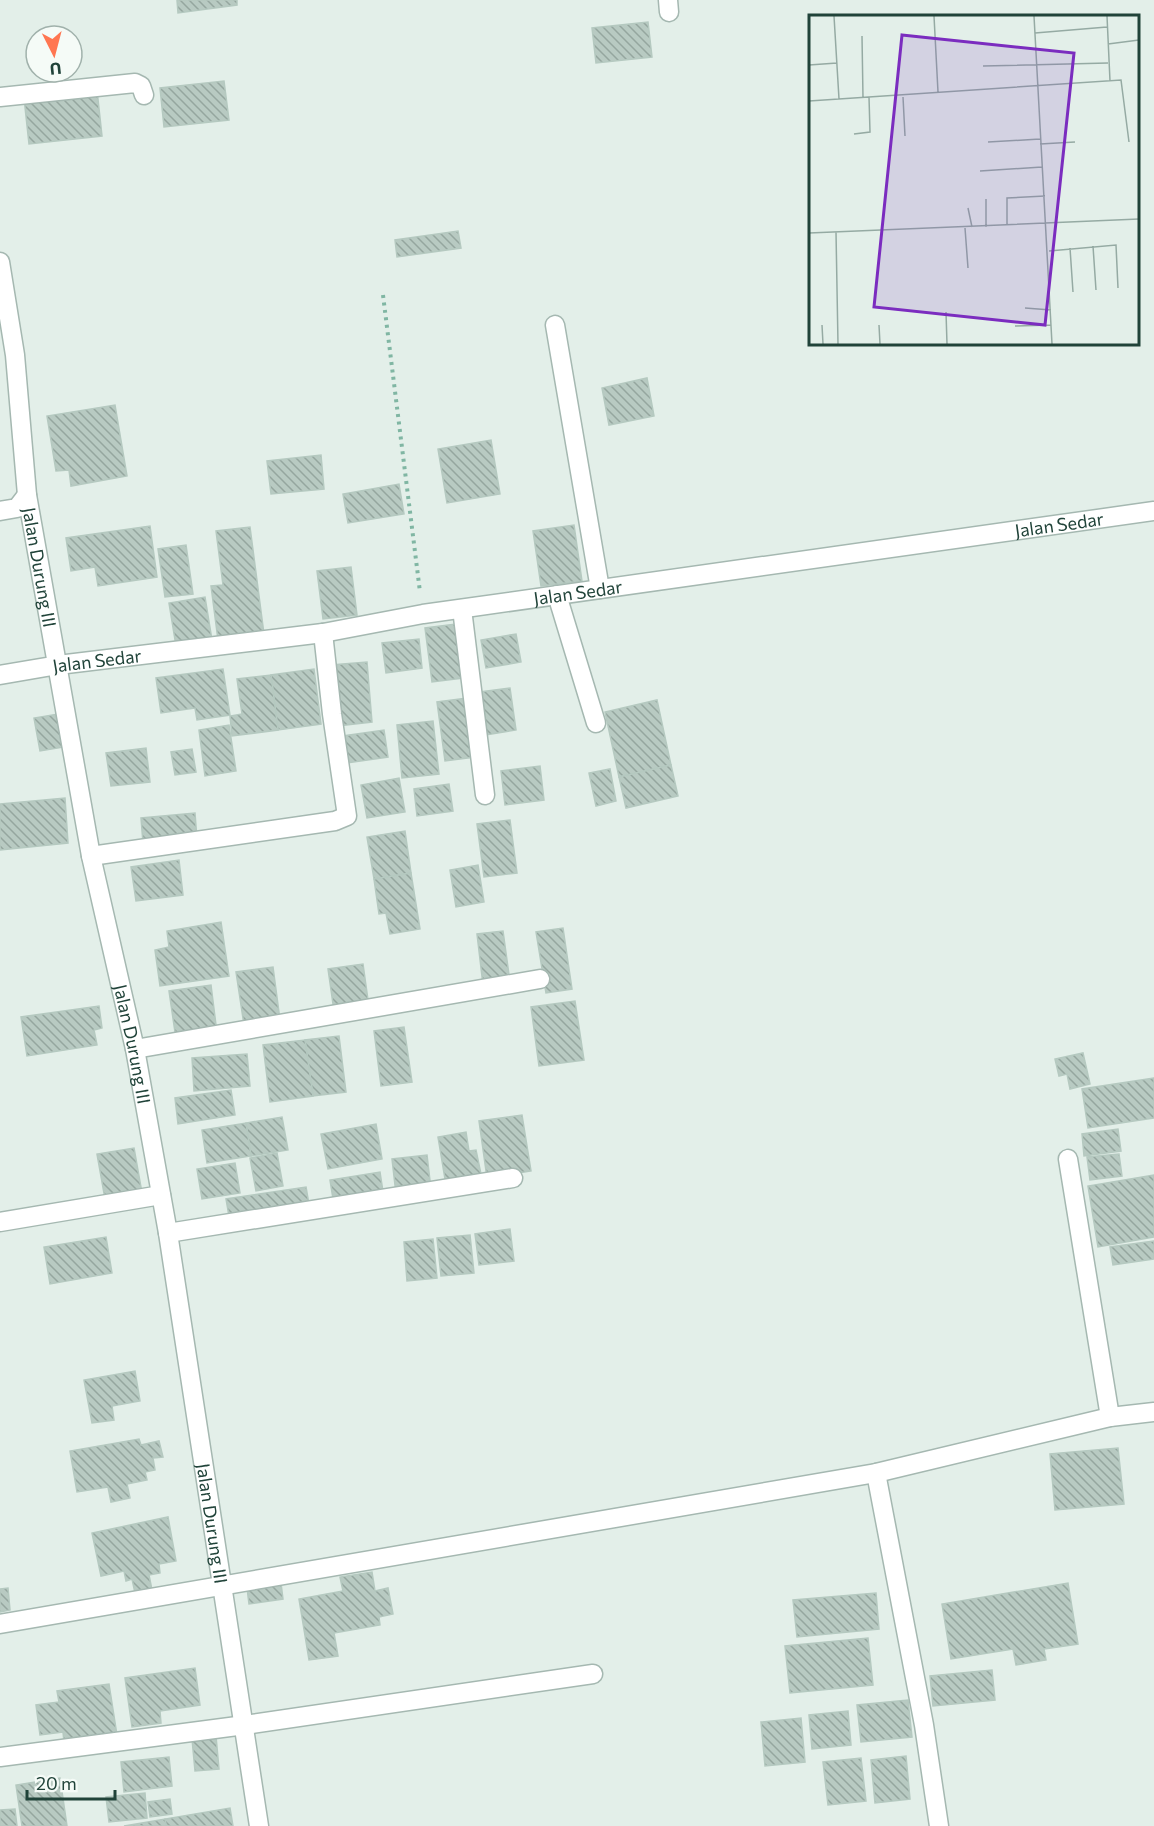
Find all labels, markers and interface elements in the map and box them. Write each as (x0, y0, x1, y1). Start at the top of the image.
inset map (809, 15, 1139, 345)
north arrow (24, 24, 84, 84)
text: U (49, 59, 62, 79)
street label: Jalan Durung III (18, 505, 61, 629)
street label: Jalan Sedar (1013, 507, 1105, 542)
street label: Jalan Sedar (532, 575, 624, 609)
street label: Jalan Sedar (51, 644, 143, 677)
street label: Jalan Durung III (110, 982, 156, 1106)
street label: Jalan Durung III (192, 1462, 233, 1585)
scale bar (27, 1763, 116, 1801)
text: 20 m (36, 1772, 77, 1794)

